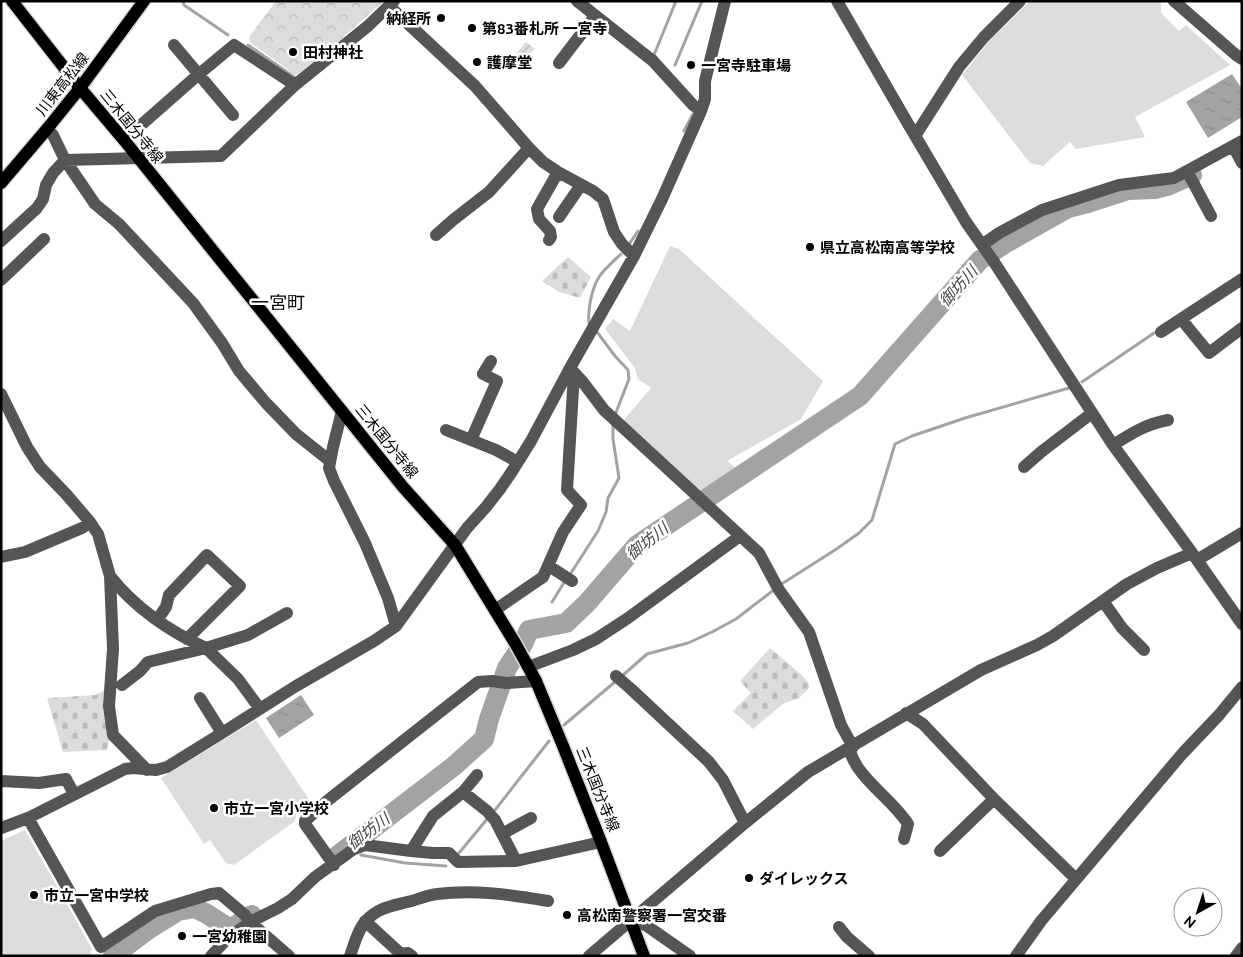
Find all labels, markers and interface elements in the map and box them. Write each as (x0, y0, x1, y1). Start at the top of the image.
place label: 納経所 (386, 10, 431, 27)
marker: 納経所 (435, 12, 447, 24)
place label: 第83番札所 一宮寺 (482, 20, 607, 37)
marker: 第83番札所 一宮寺 (466, 22, 478, 34)
place label: 田村神社 (303, 44, 363, 61)
marker: 田村神社 (287, 46, 299, 58)
street label: 川東高松線 (32, 49, 92, 119)
place label: 護摩堂 (487, 54, 532, 71)
marker: 護摩堂 (471, 56, 483, 68)
place label: 一宮寺駐車場 (701, 57, 791, 74)
marker: 一宮寺駐車場 (685, 59, 697, 71)
street label: 三木国分寺線 (97, 86, 167, 166)
place label: 県立高松南高等学校 (820, 239, 955, 256)
marker: 県立高松南高等学校 (804, 241, 816, 253)
water label: 御坊川 (935, 261, 982, 310)
district label: 一宮町 (251, 292, 305, 312)
street label: 三木国分寺線 (352, 401, 422, 481)
water label: 御坊川 (623, 518, 673, 563)
street label: 三木国分寺線 (573, 744, 623, 834)
place label: 市立一宮小学校 (224, 800, 329, 817)
marker: 市立一宮小学校 (208, 802, 220, 814)
water label: 御坊川 (343, 808, 394, 853)
place label: ダイレックス (759, 870, 849, 887)
marker: ダイレックス (743, 872, 755, 884)
place label: 市立一宮中学校 (44, 887, 149, 904)
north arrow (1173, 887, 1223, 937)
marker: 市立一宮中学校 (28, 889, 40, 901)
place label: 高松南警察署一宮交番 (577, 907, 727, 924)
marker: 高松南警察署一宮交番 (561, 909, 573, 921)
text: N (1181, 913, 1199, 932)
place label: 一宮幼稚園 (192, 928, 267, 945)
marker: 一宮幼稚園 (176, 930, 188, 942)

